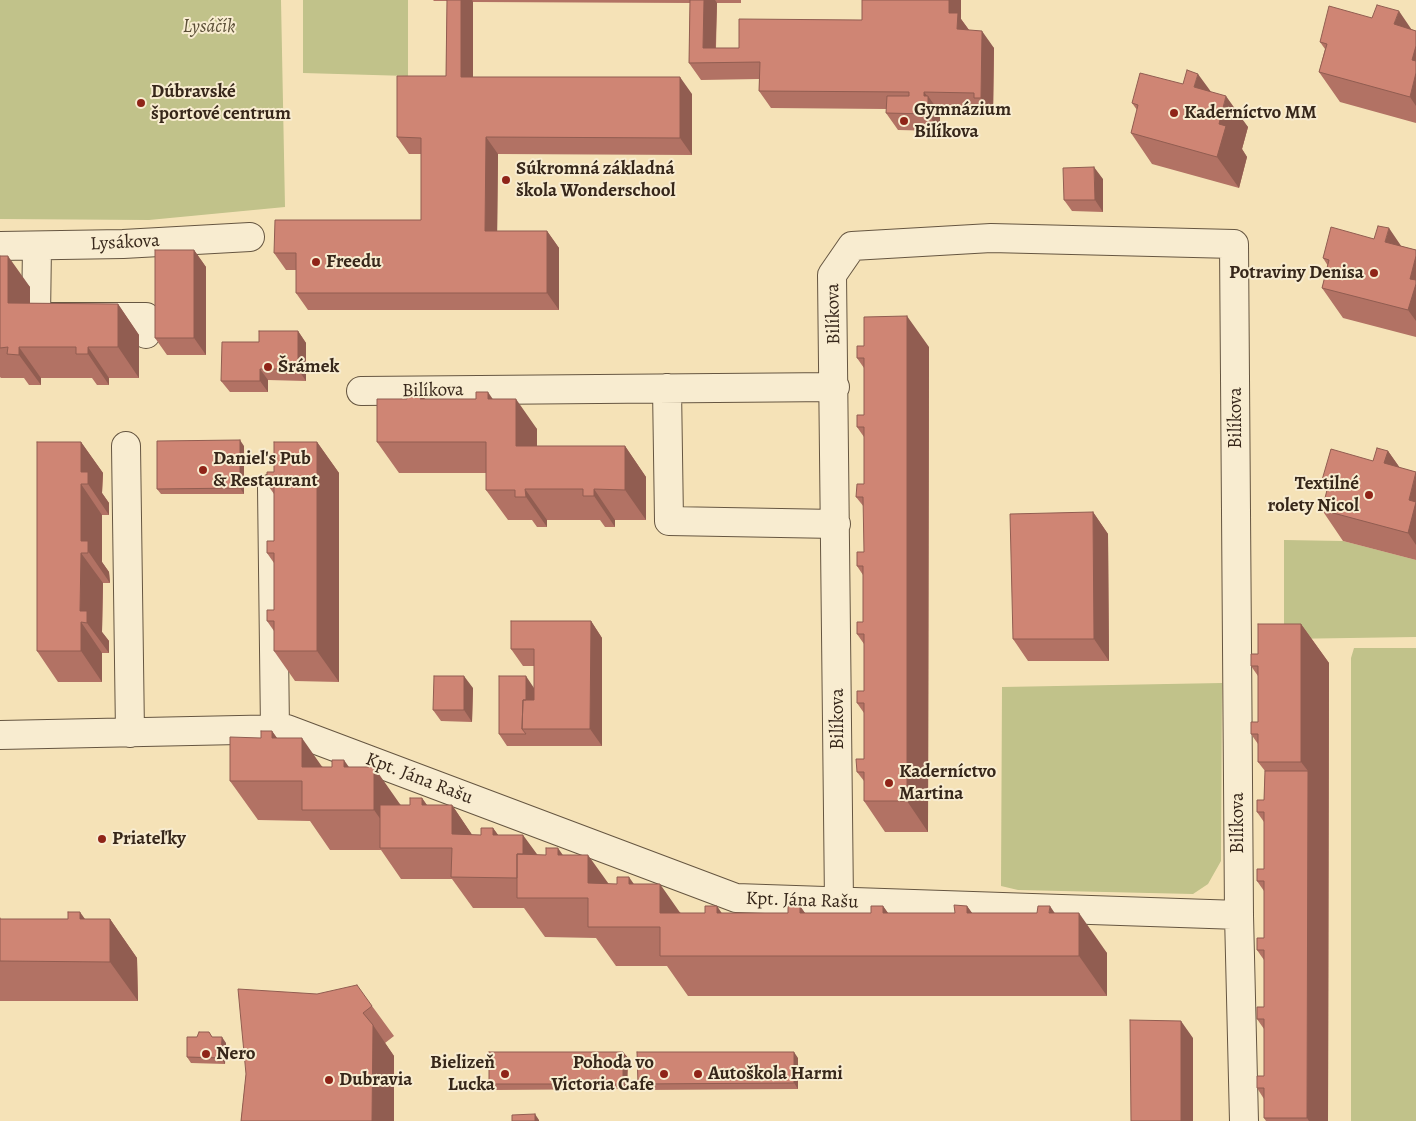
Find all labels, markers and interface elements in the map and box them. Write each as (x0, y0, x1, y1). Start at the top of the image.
park label: Lysáčík (183, 16, 235, 38)
place label: Dúbravské športové centrum (151, 81, 291, 125)
marker: Dúbravské športové centrum (135, 97, 147, 109)
place label: Gymnázium Bilíkova (914, 99, 1011, 143)
place label: Kaderníctvo MM (1184, 102, 1317, 124)
marker: Kaderníctvo MM (1168, 107, 1180, 119)
marker: Gymnázium Bilíkova (898, 115, 910, 127)
place label: Súkromná základná škola Wonderschool (516, 158, 676, 202)
marker: Súkromná základná škola Wonderschool (500, 174, 512, 186)
street label: Lysákova (90, 230, 160, 256)
place label: Freedu (326, 251, 381, 273)
marker: Freedu (310, 256, 322, 268)
place label: Potraviny Denisa (1229, 262, 1364, 284)
marker: Potraviny Denisa (1368, 267, 1380, 279)
street label: Bilíkova (822, 283, 846, 345)
place label: Šrámek (278, 356, 339, 378)
marker: Šrámek (262, 361, 274, 373)
street label: Bilíkova (402, 379, 464, 403)
street label: Bilíkova (1225, 387, 1247, 449)
place label: Daniel's Pub & Restaurant (213, 448, 318, 492)
marker: Daniel's Pub & Restaurant (197, 464, 209, 476)
place label: Textilné rolety Nicol (1267, 473, 1359, 517)
marker: Textilné rolety Nicol (1363, 489, 1375, 501)
street label: Bilíkova (827, 688, 849, 750)
street label: Kpt. Jána Rašu (362, 748, 476, 810)
place label: Kaderníctvo Martina (899, 761, 996, 805)
marker: Kaderníctvo Martina (883, 777, 895, 789)
street label: Bilíkova (1227, 792, 1249, 854)
place label: Priateľky (112, 828, 186, 850)
marker: Priateľky (96, 833, 108, 845)
street label: Kpt. Jána Rašu (745, 888, 859, 914)
place label: Nero (216, 1043, 256, 1065)
marker: Nero (200, 1048, 212, 1060)
place label: Bielizeň Lucka (430, 1052, 495, 1096)
place label: Pohoda vo Victoria Cafe (551, 1052, 654, 1096)
place label: Autoškola Harmi (708, 1063, 843, 1085)
marker: Bielizeň Lucka (499, 1068, 511, 1080)
marker: Pohoda vo Victoria Cafe (658, 1068, 670, 1080)
marker: Autoškola Harmi (692, 1068, 704, 1080)
place label: Dubravia (339, 1069, 412, 1091)
marker: Dubravia (323, 1074, 335, 1086)

